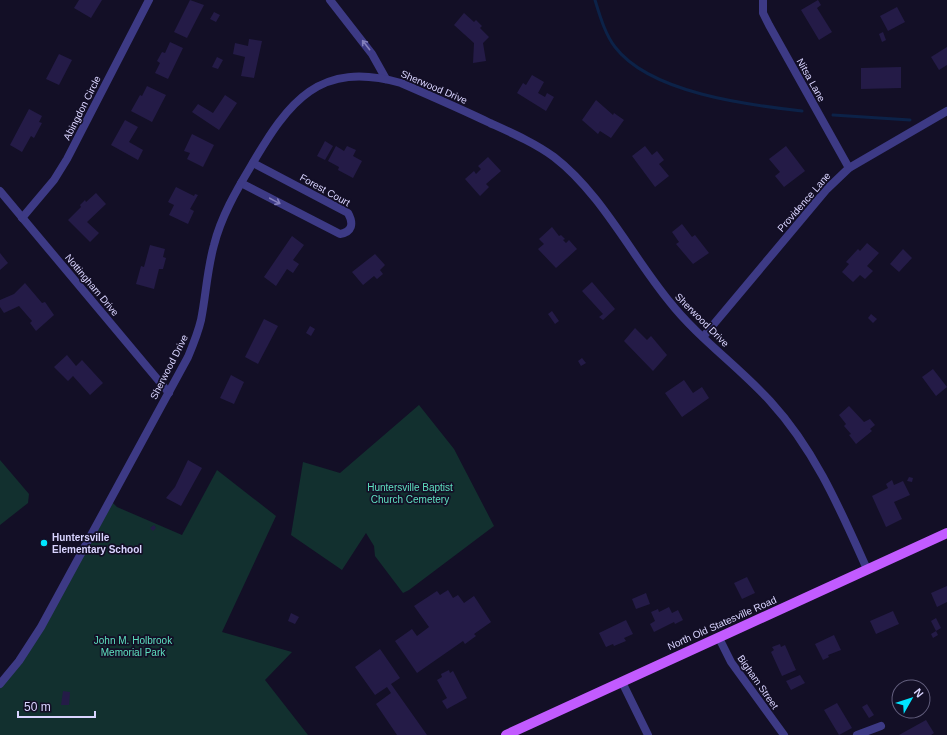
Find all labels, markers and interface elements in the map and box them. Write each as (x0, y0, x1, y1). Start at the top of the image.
one-way arrow (361, 40, 370, 51)
street label: Nitsa Lane (795, 56, 828, 104)
street label: Sherwood Drive (399, 68, 469, 106)
street label: Abingdon Circle (61, 74, 103, 142)
street label: Providence Lane (775, 170, 833, 234)
street label: Forest Court (298, 172, 352, 208)
one-way arrow (269, 198, 281, 205)
street label: Nottingham Drive (63, 252, 121, 318)
street label: Sherwood Drive (673, 291, 731, 349)
street label: Sherwood Drive (148, 332, 190, 401)
park label: Huntersville Baptist Church Cemetery (367, 482, 453, 505)
place label: Huntersville Elementary School (52, 532, 142, 555)
marker: Huntersville Elementary School (39, 538, 49, 548)
street label: North Old Statesville Road (666, 594, 778, 652)
park label: John M. Holbrook Memorial Park (94, 635, 173, 658)
street label: Bigham Street (735, 653, 781, 711)
north arrow (891, 679, 931, 719)
text: N (912, 686, 926, 700)
scale bar (18, 693, 95, 719)
text: 50 m (24, 700, 51, 714)

